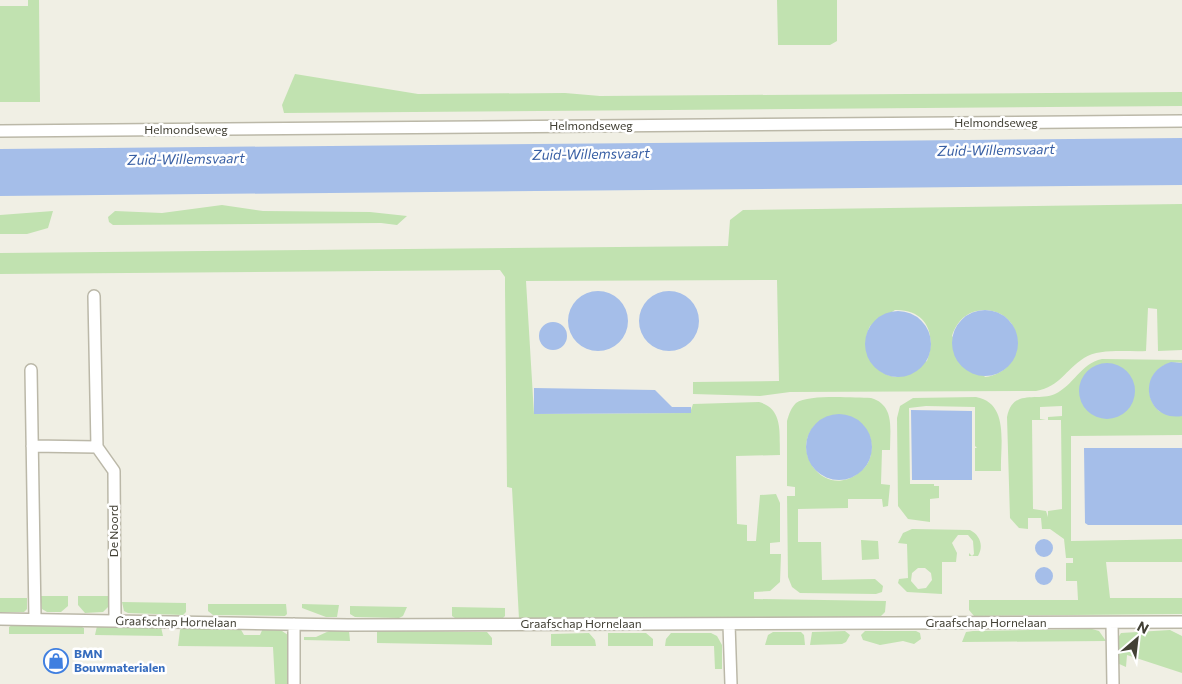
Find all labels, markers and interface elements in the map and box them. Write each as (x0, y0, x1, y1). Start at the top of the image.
street label: Helmondseweg (954, 115, 1038, 129)
street label: Helmondseweg (549, 118, 633, 132)
street label: Helmondseweg (144, 122, 228, 136)
water label: Zuid-Willemsvaart (936, 140, 1055, 159)
water label: Zuid-Willemsvaart (531, 144, 650, 163)
water label: Zuid-Willemsvaart (126, 149, 245, 168)
street label: De Noord (106, 505, 120, 557)
street label: Graafschap Hornelaan (115, 613, 237, 629)
north arrow (1112, 614, 1162, 664)
street label: Graafschap Hornelaan (925, 615, 1047, 629)
street label: Graafschap Hornelaan (520, 616, 642, 630)
text: N (1135, 617, 1152, 637)
place label: BMN Bouwmaterialen (74, 646, 165, 674)
shop icon: BMN Bouwmaterialen (43, 648, 69, 674)

